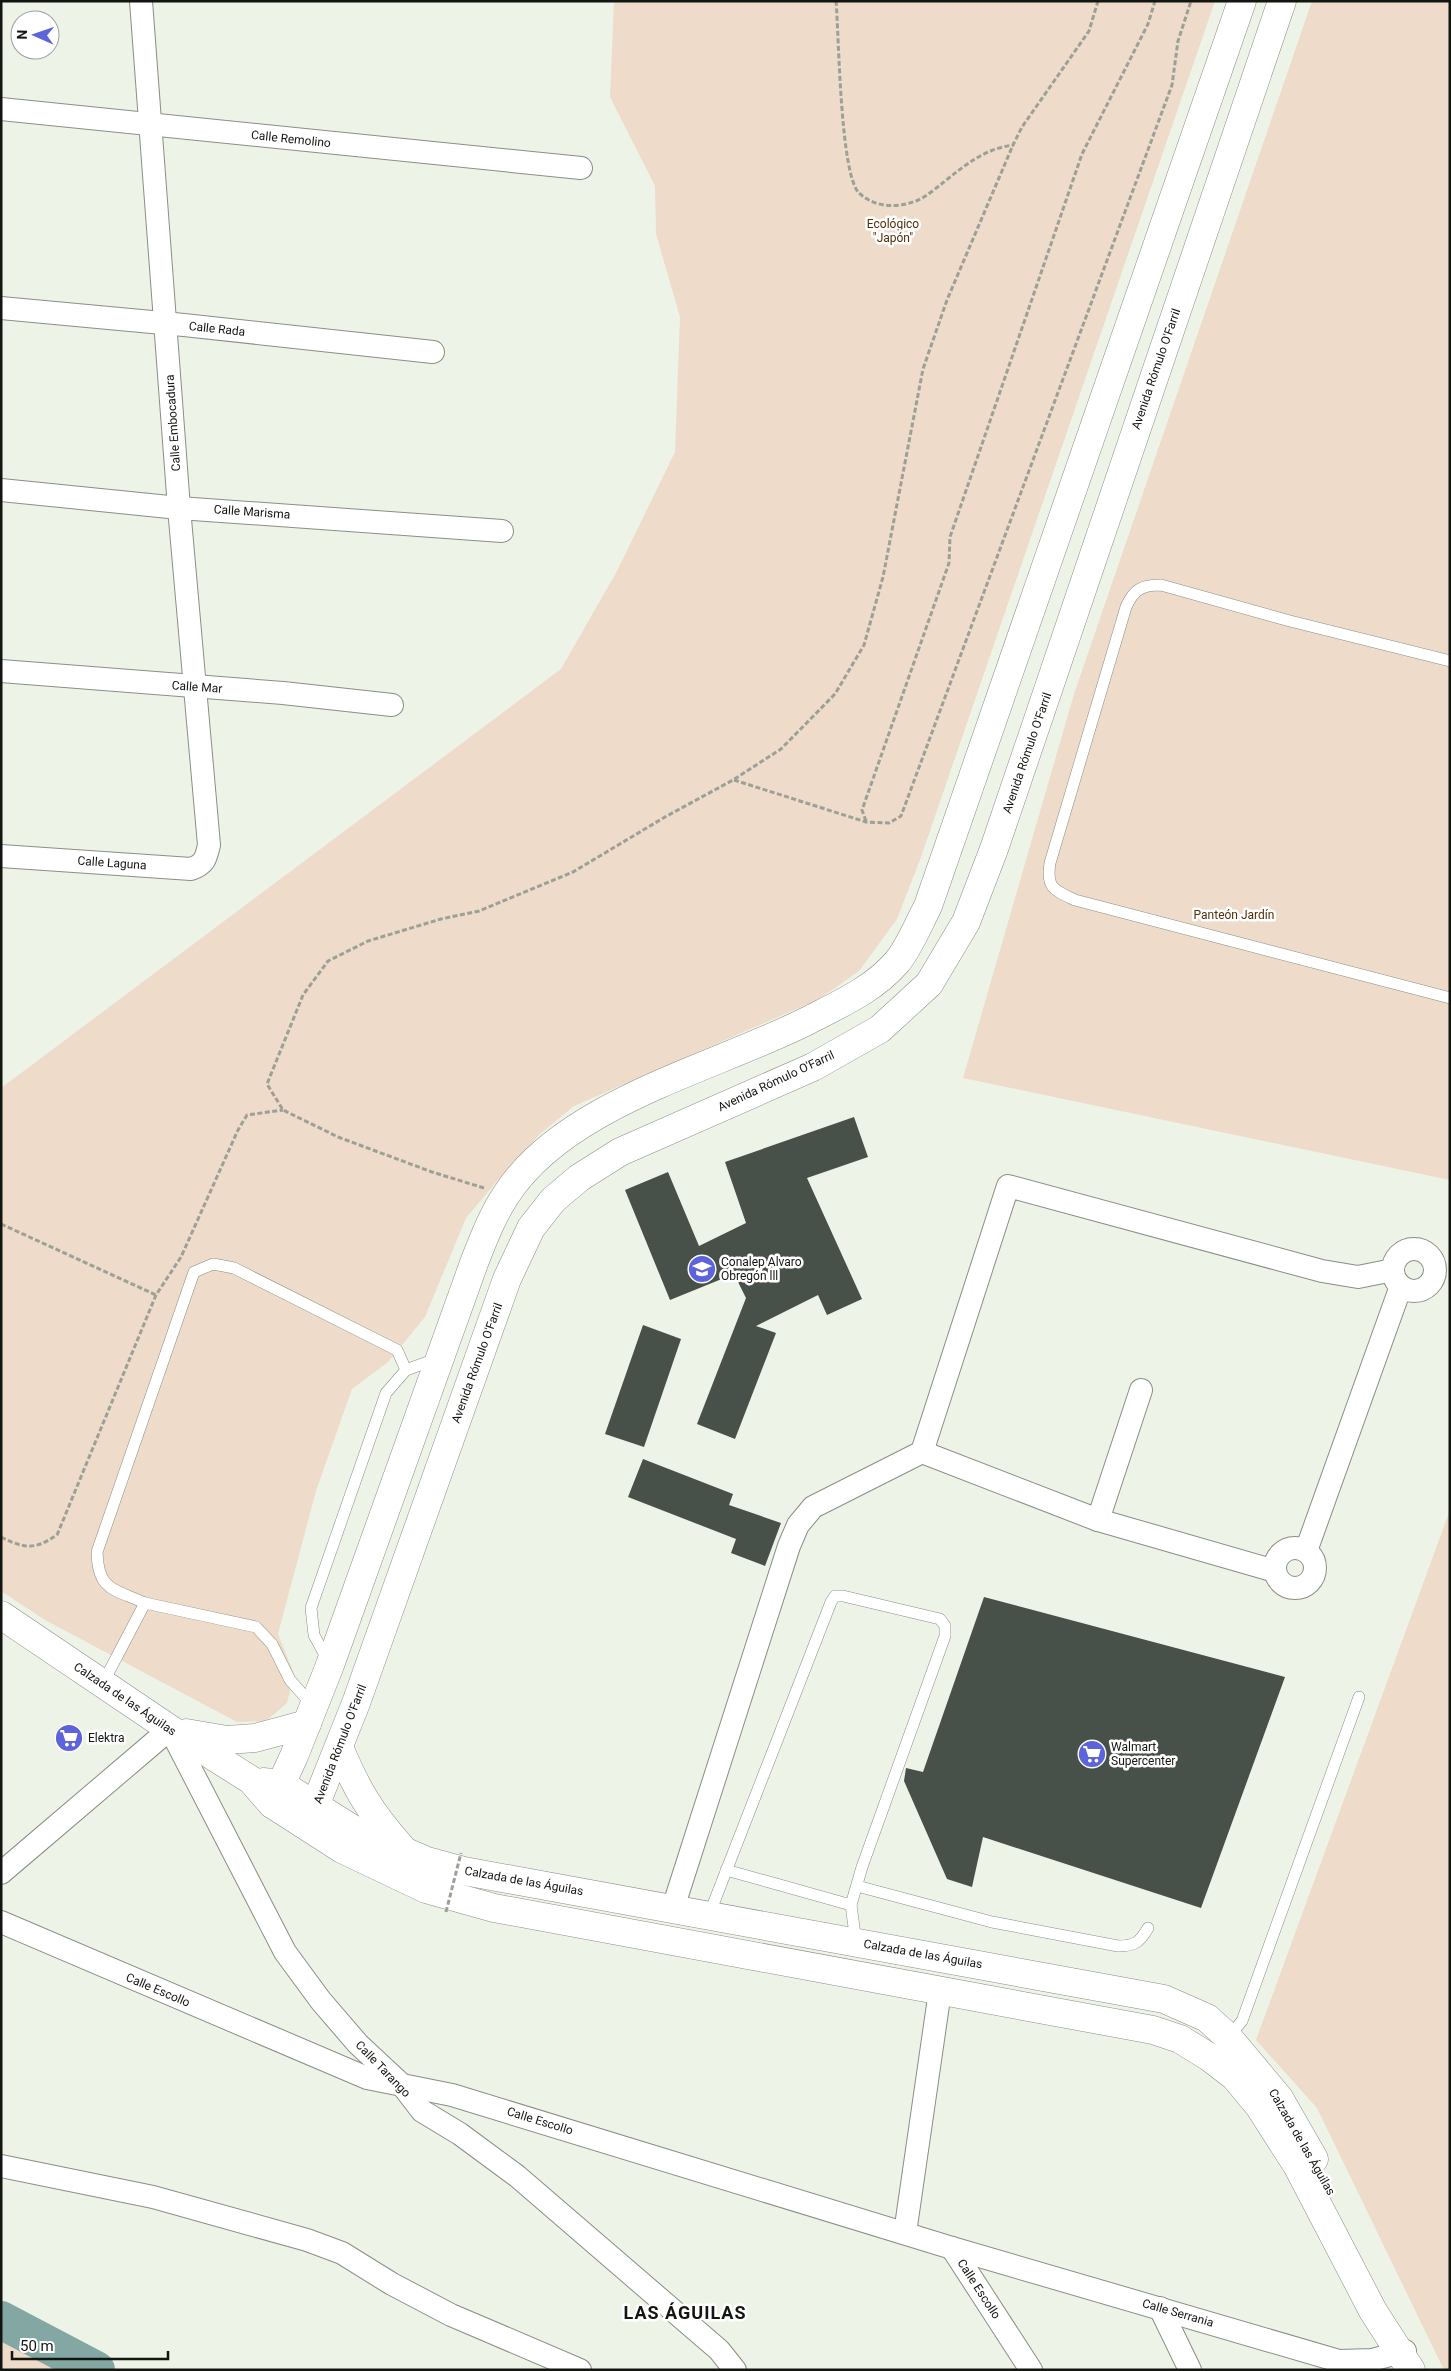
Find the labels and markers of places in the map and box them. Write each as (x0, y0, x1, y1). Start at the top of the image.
school or university icon: Conalep Alvaro Obregón lll (687, 1254, 717, 1284)
place label: Conalep Alvaro Obregón lll (721, 1255, 802, 1283)
supermarket icon: Elektra (54, 1723, 84, 1753)
place label: Elektra (88, 1731, 124, 1745)
supermarket icon: Walmart Supercenter (1077, 1739, 1107, 1769)
place label: Walmart Supercenter (1111, 1740, 1175, 1768)

